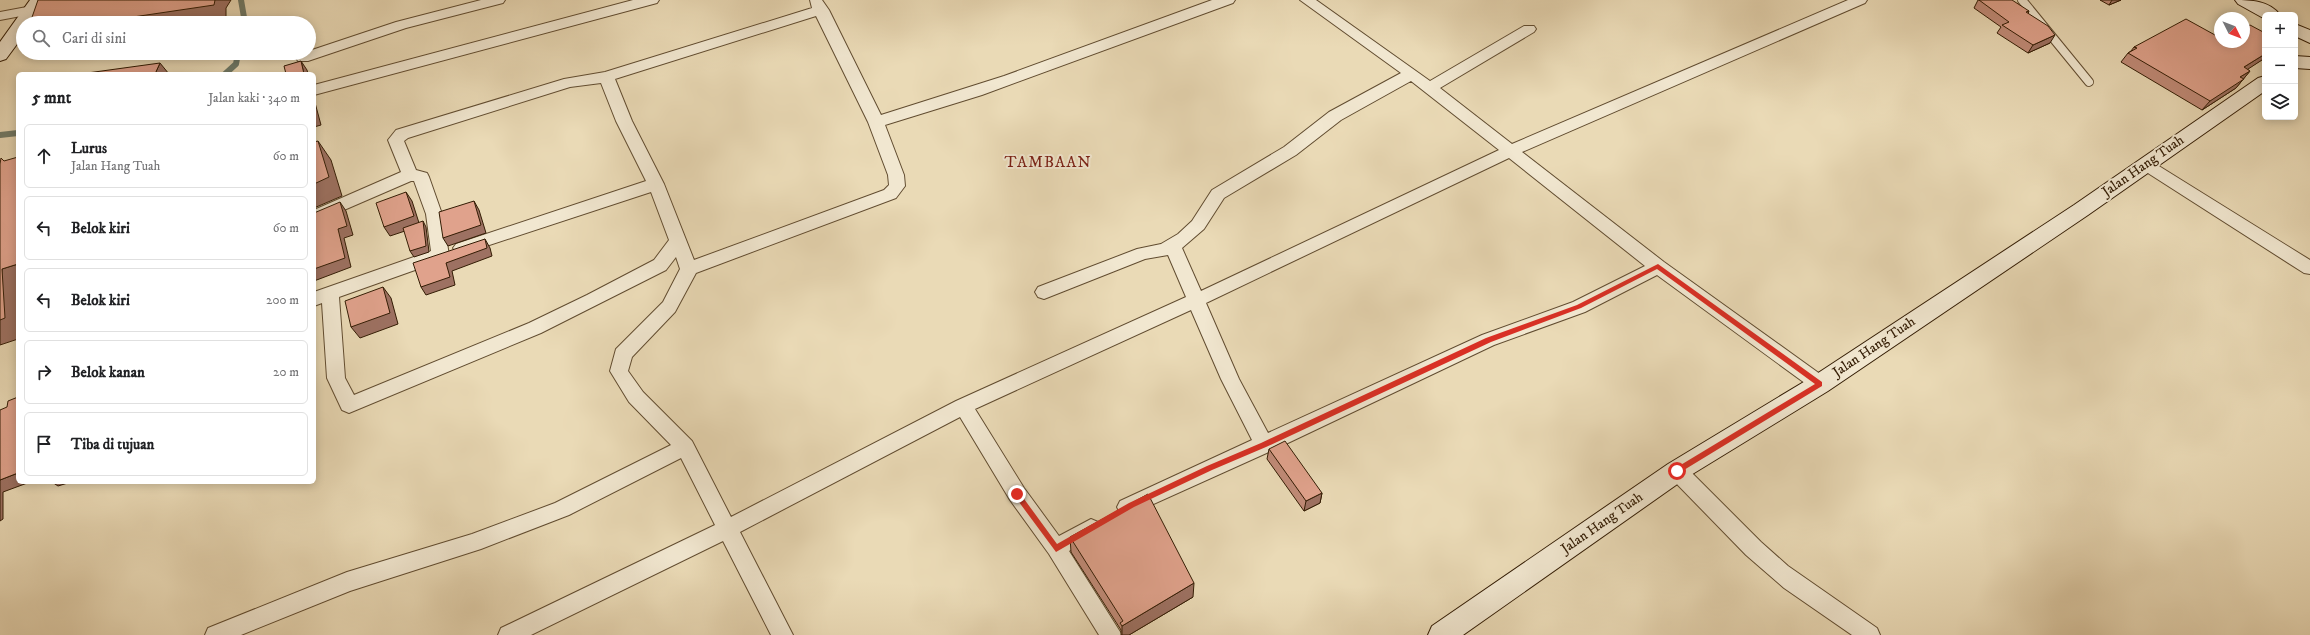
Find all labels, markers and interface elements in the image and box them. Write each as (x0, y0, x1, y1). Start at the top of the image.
north arrow (2214, 12, 2250, 48)
map controls (2262, 12, 2298, 120)
button: + (2262, 12, 2298, 48)
search box (16, 16, 316, 60)
icon: search (30, 27, 52, 49)
text: Cari di sini (62, 29, 126, 48)
button: − (2262, 48, 2298, 84)
button: layers (2262, 84, 2298, 120)
text: 5 mnt (32, 87, 71, 109)
text: Jalan kaki · 340 m (208, 90, 300, 106)
street label: Jalan Hang Tuah (2097, 131, 2188, 202)
text: Lurus (71, 139, 107, 158)
icon: ahead (33, 145, 55, 167)
text: 60 m (273, 148, 299, 164)
district label: TAMBAAN (1004, 152, 1092, 172)
text: Jalan Hang Tuah (71, 158, 160, 174)
icon: left (33, 217, 55, 239)
text: Belok kiri (71, 219, 130, 238)
text: 60 m (273, 220, 299, 236)
icon: left (33, 289, 55, 311)
text: Belok kiri (71, 291, 130, 310)
text: 200 m (266, 292, 299, 308)
street label: Jalan Hang Tuah (1827, 312, 1919, 382)
icon: right (33, 361, 55, 383)
text: Belok kanan (71, 363, 145, 382)
text: 20 m (273, 364, 299, 380)
icon: arrive (33, 433, 55, 455)
text: Tiba di tujuan (71, 435, 154, 454)
route start (1668, 462, 1686, 480)
route end (1008, 485, 1026, 503)
street label: Jalan Hang Tuah (1556, 488, 1647, 559)

